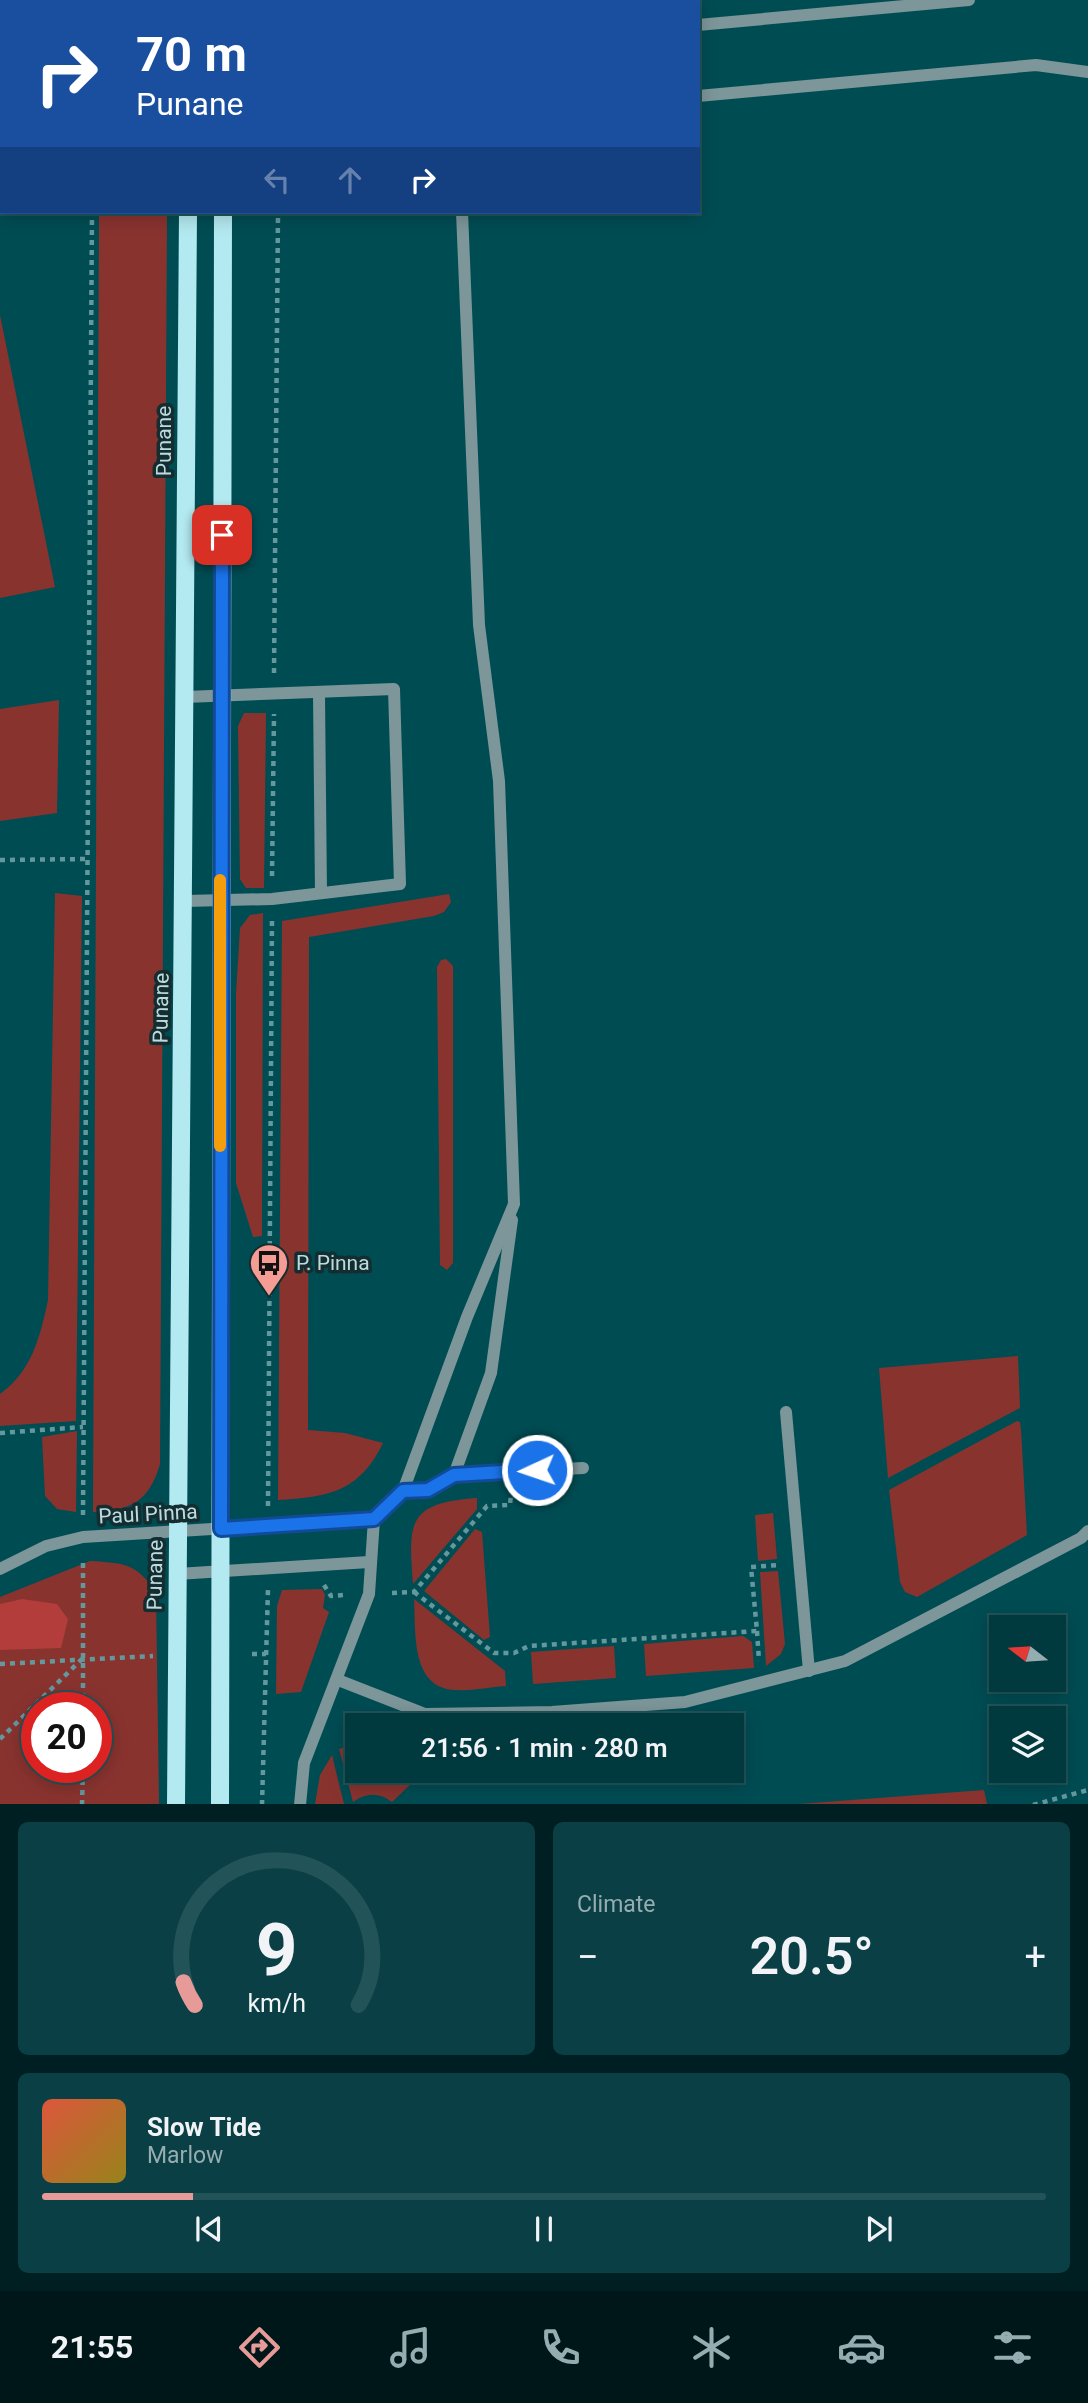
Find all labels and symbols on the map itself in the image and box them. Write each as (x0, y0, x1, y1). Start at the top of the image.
street label: Punane (152, 406, 176, 476)
pin (192, 505, 252, 565)
street label: Punane (148, 973, 174, 1043)
bus stop icon: P. Pinna (248, 1242, 290, 1297)
place label: P. Pinna (296, 1251, 370, 1275)
position arrow (500, 1433, 574, 1507)
street label: Paul Pinna (98, 1499, 198, 1529)
street label: Punane (142, 1540, 168, 1610)
north arrow (989, 1615, 1066, 1692)
speed limit sign: 20 (21, 1692, 112, 1783)

